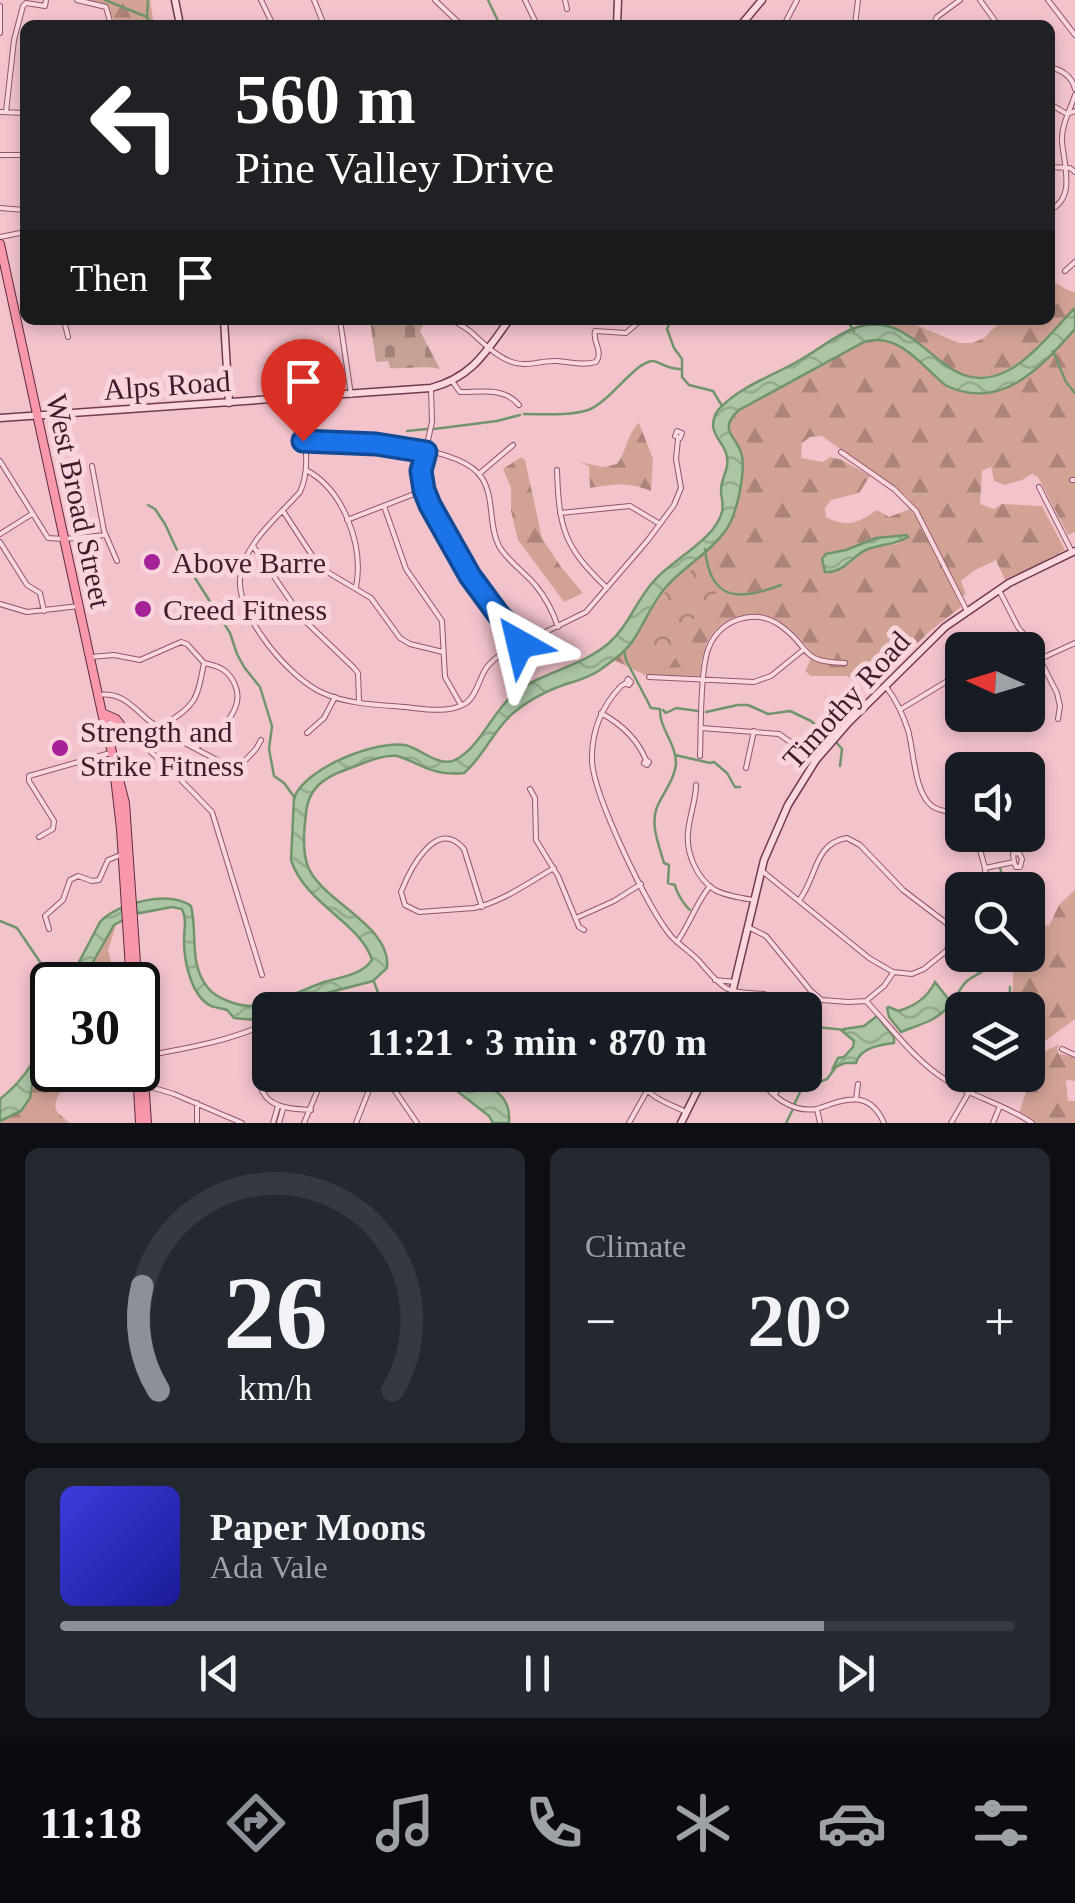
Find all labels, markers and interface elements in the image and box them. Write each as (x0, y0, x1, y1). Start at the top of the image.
icon: left (70, 60, 200, 190)
text: 560 m (235, 61, 416, 138)
text: Pine Valley Drive (235, 143, 554, 193)
icon: arrive (168, 250, 223, 305)
text: Then (70, 257, 148, 299)
pin (261, 339, 346, 442)
icon: arrive (276, 354, 331, 409)
street label: Alps Road (102, 364, 232, 406)
street label: West Broad Street (40, 391, 118, 611)
place label: Above Barre (172, 546, 326, 579)
marker: Above Barre (141, 551, 163, 573)
position arrow (468, 592, 572, 696)
place label: Creed Fitness (163, 593, 327, 626)
marker: Creed Fitness (132, 598, 154, 620)
street label: Timothy Road (776, 625, 916, 775)
north arrow (945, 632, 1045, 732)
map controls (945, 632, 1045, 1092)
place label: Strength and Strike Fitness (80, 715, 244, 782)
marker: Strength and Strike Fitness (49, 737, 71, 759)
button: sound (945, 752, 1045, 852)
button: search (945, 872, 1045, 972)
speed limit sign: 30 (30, 962, 160, 1092)
button: layers (945, 992, 1045, 1092)
text: 11:21 · 3 min · 870 m (367, 1021, 707, 1063)
text: Climate (585, 1228, 686, 1264)
text: 26 (223, 1255, 327, 1370)
text: 20° (748, 1279, 853, 1362)
text: − (585, 1291, 616, 1352)
text: + (984, 1291, 1015, 1352)
text: km/h (238, 1368, 312, 1408)
text: Paper Moons (210, 1506, 426, 1548)
text: Ada Vale (210, 1549, 328, 1585)
icon: previous (192, 1646, 247, 1701)
icon: pause (510, 1646, 565, 1701)
icon: next (828, 1646, 883, 1701)
icon: directions (221, 1788, 291, 1858)
icon: music (370, 1788, 440, 1858)
icon: phone (519, 1788, 589, 1858)
icon: climate (668, 1788, 738, 1858)
icon: car (817, 1788, 887, 1858)
icon: filters (966, 1788, 1036, 1858)
text: 11:18 (39, 1798, 142, 1848)

